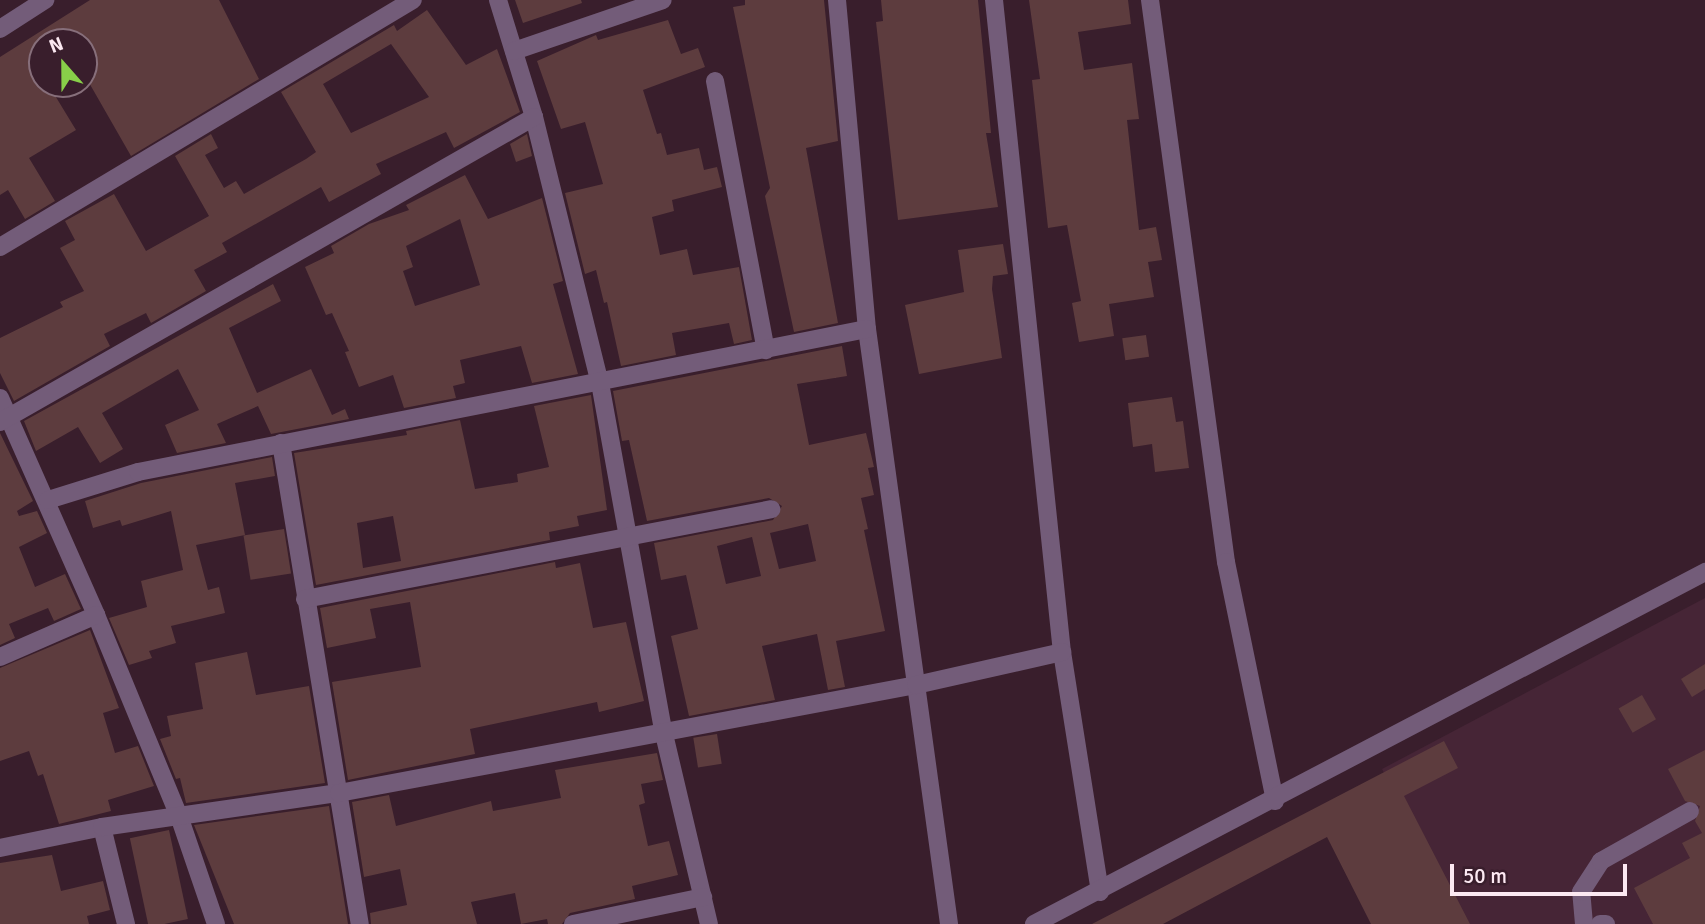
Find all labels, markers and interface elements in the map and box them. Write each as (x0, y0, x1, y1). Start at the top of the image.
north arrow (28, 28, 98, 98)
text: N (46, 32, 67, 59)
scale bar (1453, 850, 1630, 894)
text: 50 m (1463, 863, 1507, 889)

